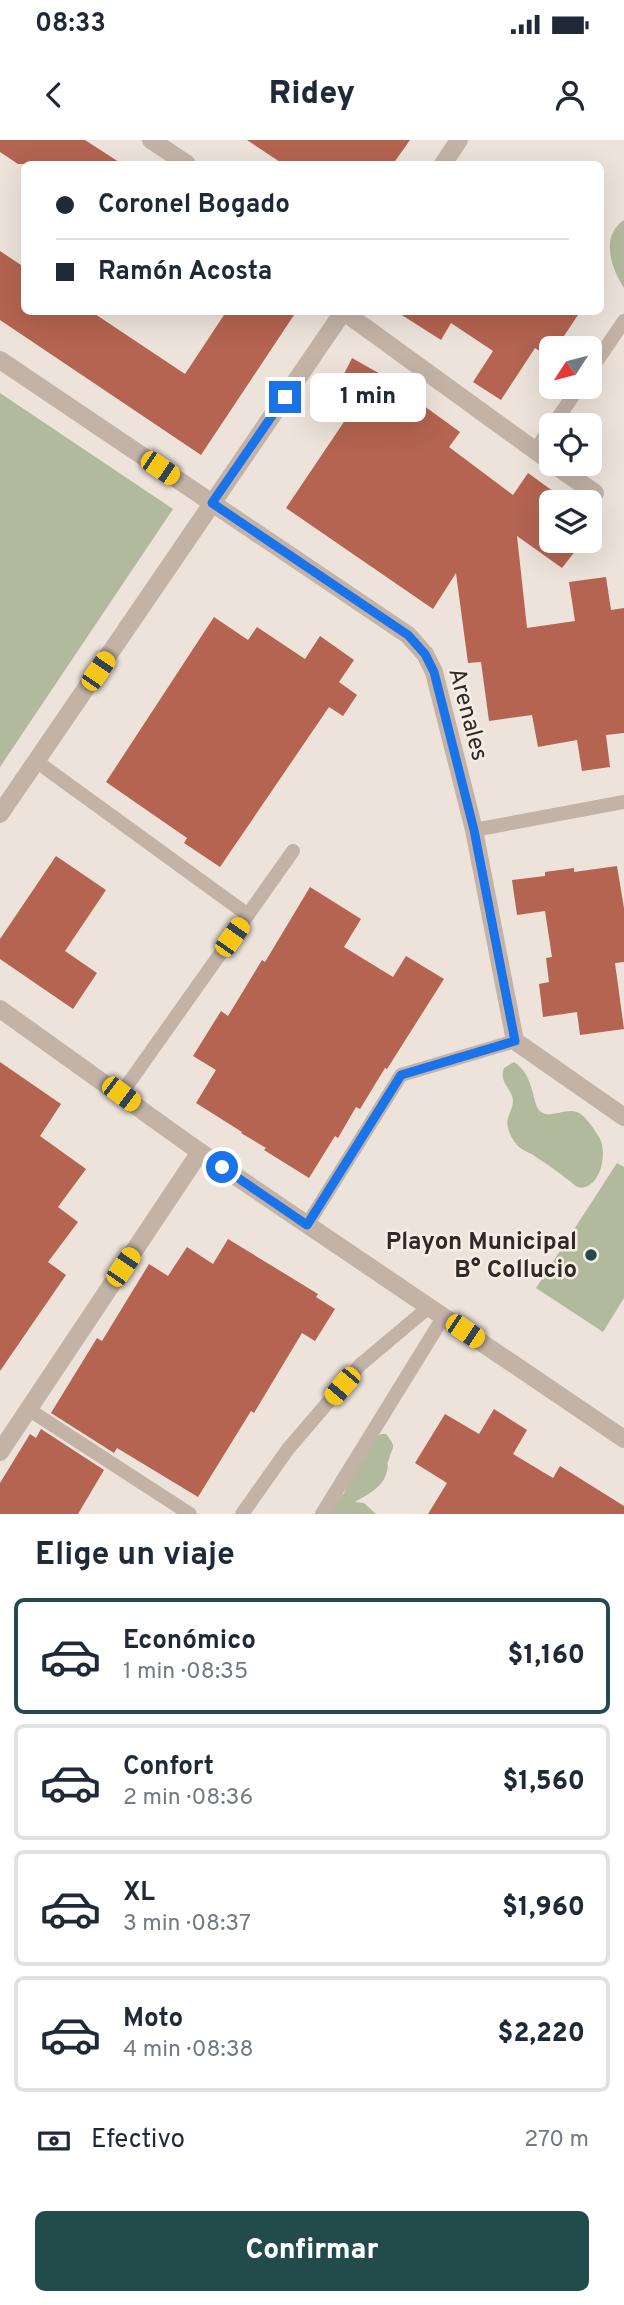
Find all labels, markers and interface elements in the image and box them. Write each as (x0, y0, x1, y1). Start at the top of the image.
text: 08:33 (35, 8, 106, 41)
text: Ridey (269, 75, 355, 115)
icon: back (35, 76, 73, 114)
icon: person (551, 76, 589, 114)
text: Coronel Bogado (98, 189, 290, 222)
text: Ramón Acosta (98, 256, 272, 289)
north arrow (539, 336, 602, 399)
map controls (539, 336, 602, 553)
callout: 1 min (310, 372, 425, 422)
route end (269, 381, 301, 413)
text: 1 min (340, 383, 396, 412)
button: locate (539, 413, 602, 476)
car (137, 448, 184, 488)
button: layers (539, 490, 602, 553)
car (78, 648, 119, 694)
street label: Arenales (440, 665, 494, 764)
car (212, 914, 253, 960)
car (98, 1073, 145, 1115)
route start (206, 1151, 238, 1183)
place label: Playon Municipal B° Collucio (386, 1228, 577, 1286)
car (103, 1244, 144, 1290)
marker: Playon Municipal B° Collucio (583, 1247, 599, 1263)
car (442, 1311, 489, 1351)
car (321, 1363, 364, 1409)
text: Elige un viaje (35, 1536, 235, 1576)
icon: car (39, 1625, 102, 1688)
text: Económico (123, 1625, 256, 1658)
text: $1,160 (508, 1640, 585, 1673)
text: 1 min · 08:35 (123, 1658, 248, 1687)
icon: car (39, 1751, 102, 1814)
text: Confort (123, 1751, 214, 1784)
text: $1,560 (502, 1766, 585, 1799)
text: 2 min · 08:36 (123, 1784, 253, 1813)
icon: car (39, 1877, 102, 1940)
text: XL (123, 1877, 155, 1910)
text: $1,960 (502, 1892, 585, 1925)
text: 3 min · 08:37 (123, 1910, 251, 1939)
icon: car (39, 2003, 102, 2066)
text: Moto (123, 2003, 183, 2036)
text: $2,220 (498, 2018, 585, 2051)
text: 4 min · 08:38 (123, 2036, 254, 2065)
icon: cash (35, 2122, 73, 2160)
text: Efectivo (91, 2124, 185, 2157)
text: 270 m (524, 2126, 589, 2155)
button: Confirmar (35, 2211, 589, 2291)

